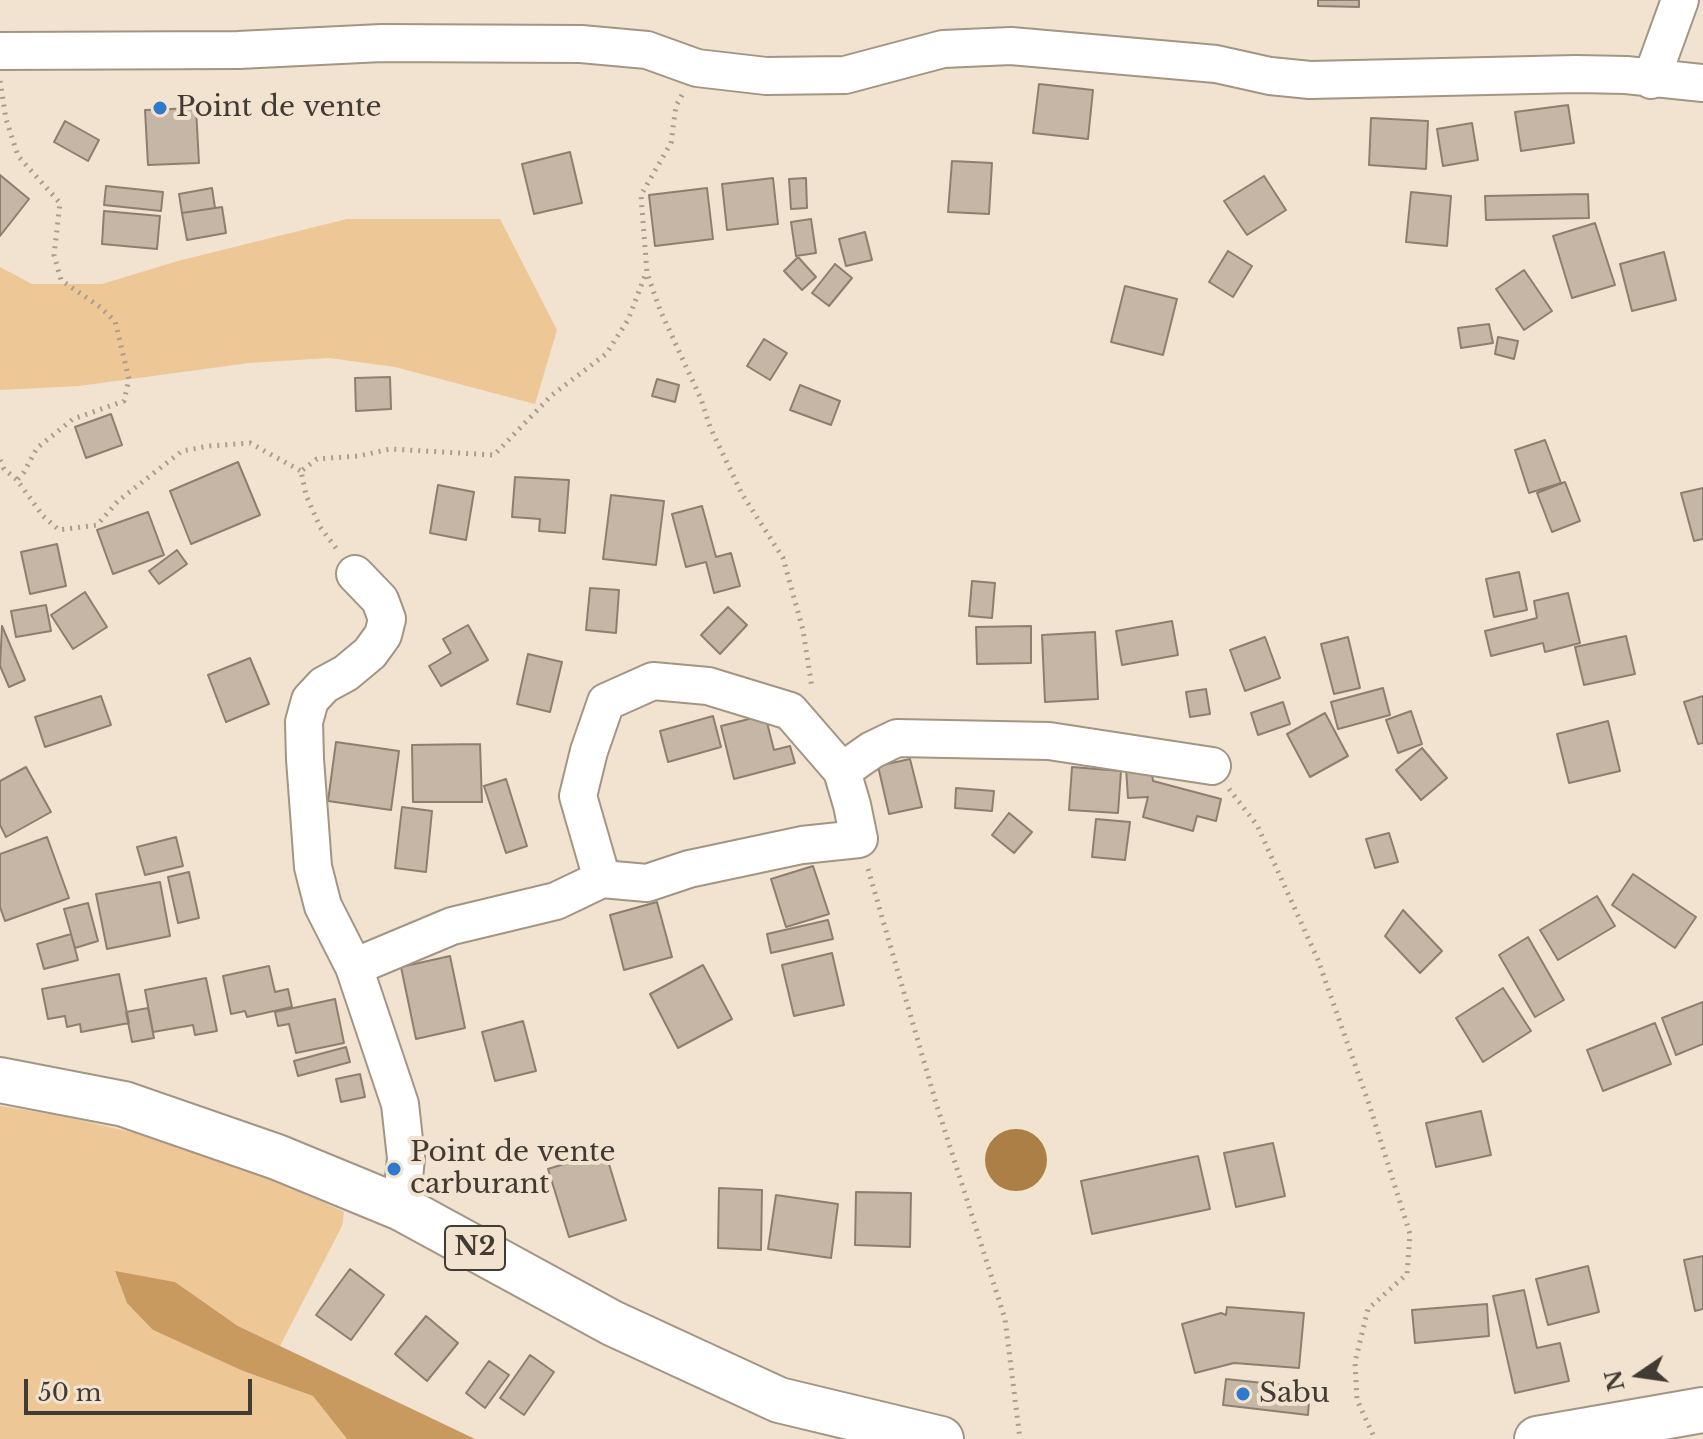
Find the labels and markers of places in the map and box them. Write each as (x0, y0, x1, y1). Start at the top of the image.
place label: Point de vente (176, 91, 382, 125)
marker: Point de vente (151, 99, 169, 117)
place label: Point de vente carburant (410, 1136, 616, 1202)
marker: Point de vente carburant (385, 1160, 403, 1178)
place label: Sabu (1259, 1377, 1330, 1411)
marker: Sabu (1234, 1385, 1252, 1403)

